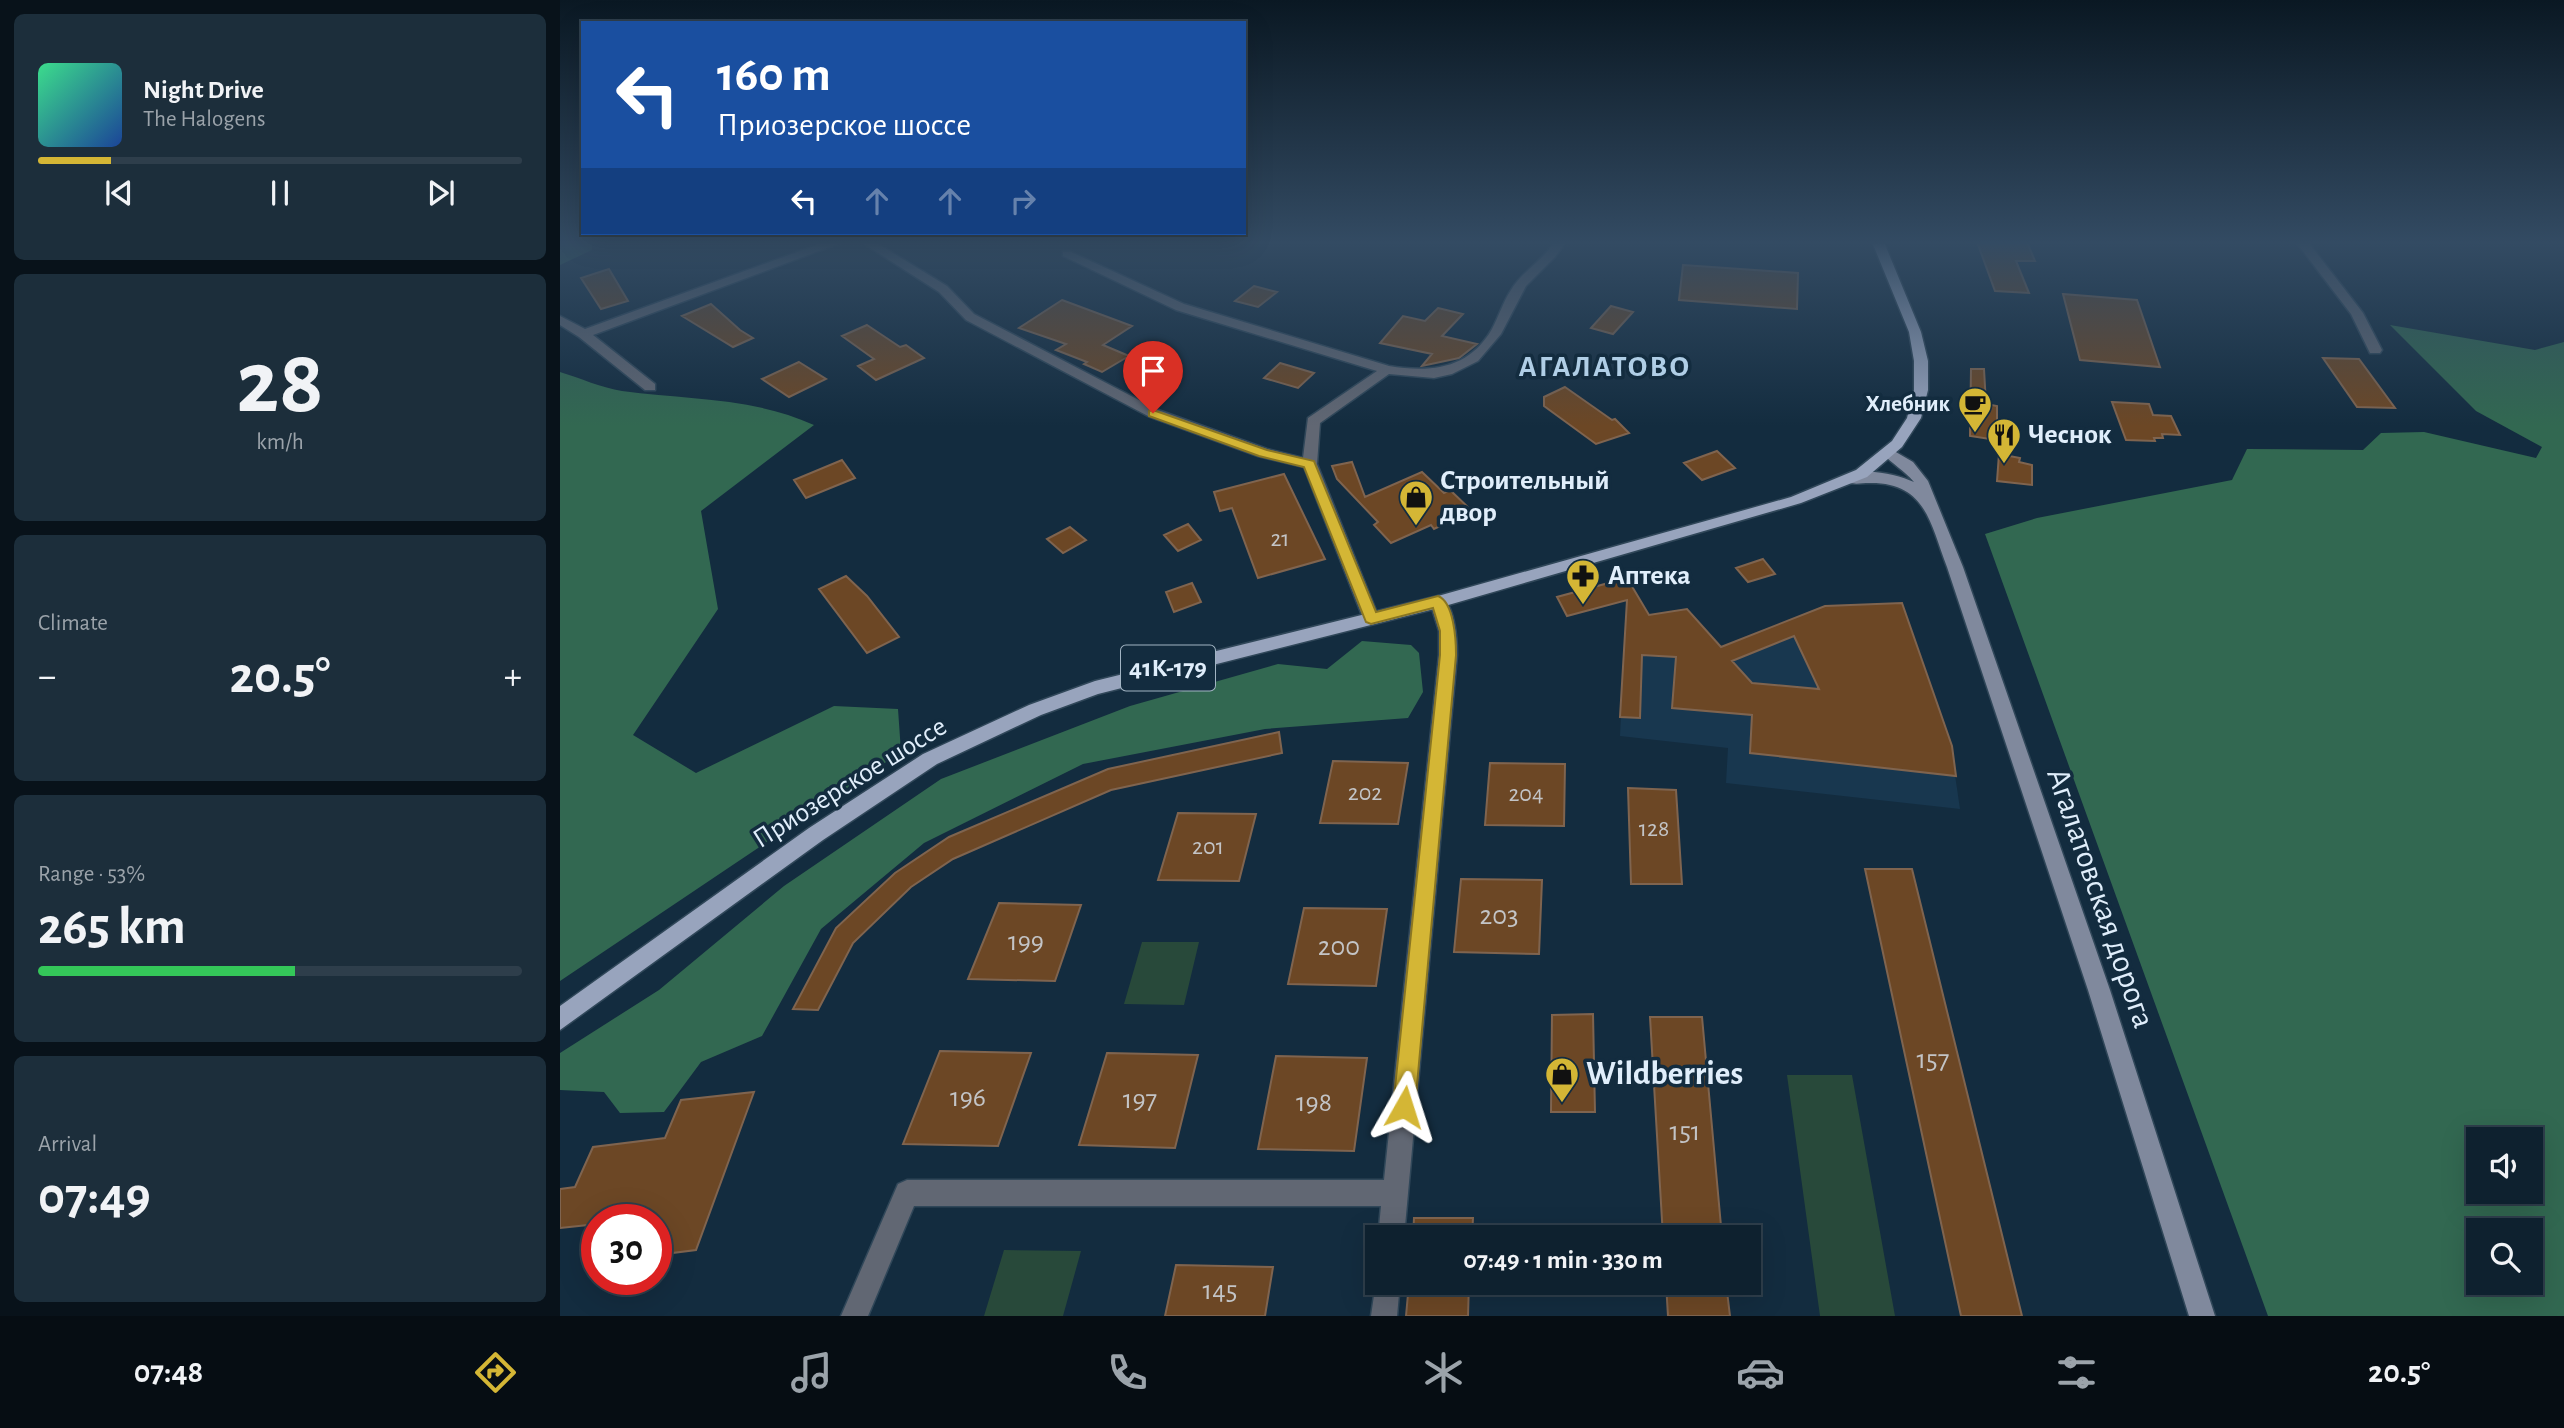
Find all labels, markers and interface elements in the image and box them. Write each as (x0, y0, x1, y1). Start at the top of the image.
icon: left (602, 49, 693, 140)
text: 160 m (717, 51, 831, 100)
text: Night Drive (143, 77, 264, 103)
text: The Halogens (143, 108, 265, 131)
text: Приозерское шоссе (717, 109, 971, 141)
icon: previous (100, 174, 138, 212)
icon: pause (261, 174, 299, 212)
icon: next (422, 174, 460, 212)
icon: left (785, 182, 823, 220)
icon: ahead (858, 182, 896, 220)
icon: ahead (931, 182, 969, 220)
icon: right (1004, 182, 1042, 220)
text: 28 (236, 338, 324, 429)
pin (1123, 341, 1183, 413)
icon: arrive (1134, 352, 1172, 390)
district label: АГАЛАТОВО (1519, 352, 1691, 382)
cafe icon: Хлебник (1956, 385, 1994, 434)
place label: Хлебник (1865, 393, 1951, 416)
restaurant icon: Чеснок (1985, 416, 2023, 465)
place label: Чеснок (2028, 421, 2112, 449)
text: km/h (256, 431, 304, 454)
place label: Строительный двор (1440, 467, 1610, 527)
shop icon: Строительный двор (1397, 478, 1435, 527)
house number: 21 (1270, 527, 1290, 551)
pharmacy icon: Аптека (1564, 557, 1602, 606)
place label: Аптека (1608, 562, 1690, 590)
text: Climate (38, 612, 108, 635)
road number: 41К-179 (1121, 646, 1215, 690)
text: 20.5° (229, 650, 331, 702)
text: − (38, 658, 56, 696)
text: + (504, 658, 522, 696)
street label: Приозерское шоссе (748, 712, 952, 854)
street label: Агалатовская дорога (2040, 764, 2160, 1032)
house number: 202 (1348, 781, 1382, 805)
house number: 204 (1508, 782, 1544, 806)
house number: 128 (1639, 817, 1669, 841)
house number: 201 (1192, 835, 1224, 859)
text: Range · 53% (38, 863, 145, 886)
text: 265 km (38, 901, 186, 953)
house number: 203 (1479, 902, 1519, 930)
house number: 199 (1008, 928, 1044, 956)
house number: 200 (1318, 933, 1360, 961)
house number: 157 (1916, 1046, 1950, 1074)
shop icon: Wildberries (1543, 1055, 1581, 1104)
place label: Wildberries (1586, 1058, 1743, 1091)
position arrow (1367, 1070, 1441, 1144)
house number: 196 (950, 1084, 986, 1112)
house number: 197 (1123, 1086, 1157, 1114)
house number: 198 (1296, 1089, 1332, 1117)
house number: 151 (1670, 1118, 1700, 1146)
map controls (2466, 1127, 2543, 1295)
button: sound (2466, 1127, 2543, 1204)
text: Arrival (38, 1133, 97, 1156)
text: 07:49 (38, 1171, 151, 1223)
speed limit sign: 30 (581, 1204, 672, 1295)
button: search (2466, 1218, 2543, 1295)
text: 07:49 · 1 min · 330 m (1463, 1247, 1663, 1273)
house number: 145 (1203, 1277, 1237, 1305)
icon: directions (471, 1348, 520, 1397)
icon: music (787, 1348, 836, 1397)
icon: phone (1103, 1348, 1152, 1397)
icon: climate (1419, 1348, 1468, 1397)
icon: car (1736, 1348, 1785, 1397)
icon: filters (2052, 1348, 2101, 1397)
text: 07:48 (134, 1356, 203, 1388)
text: 20.5° (2368, 1356, 2430, 1388)

